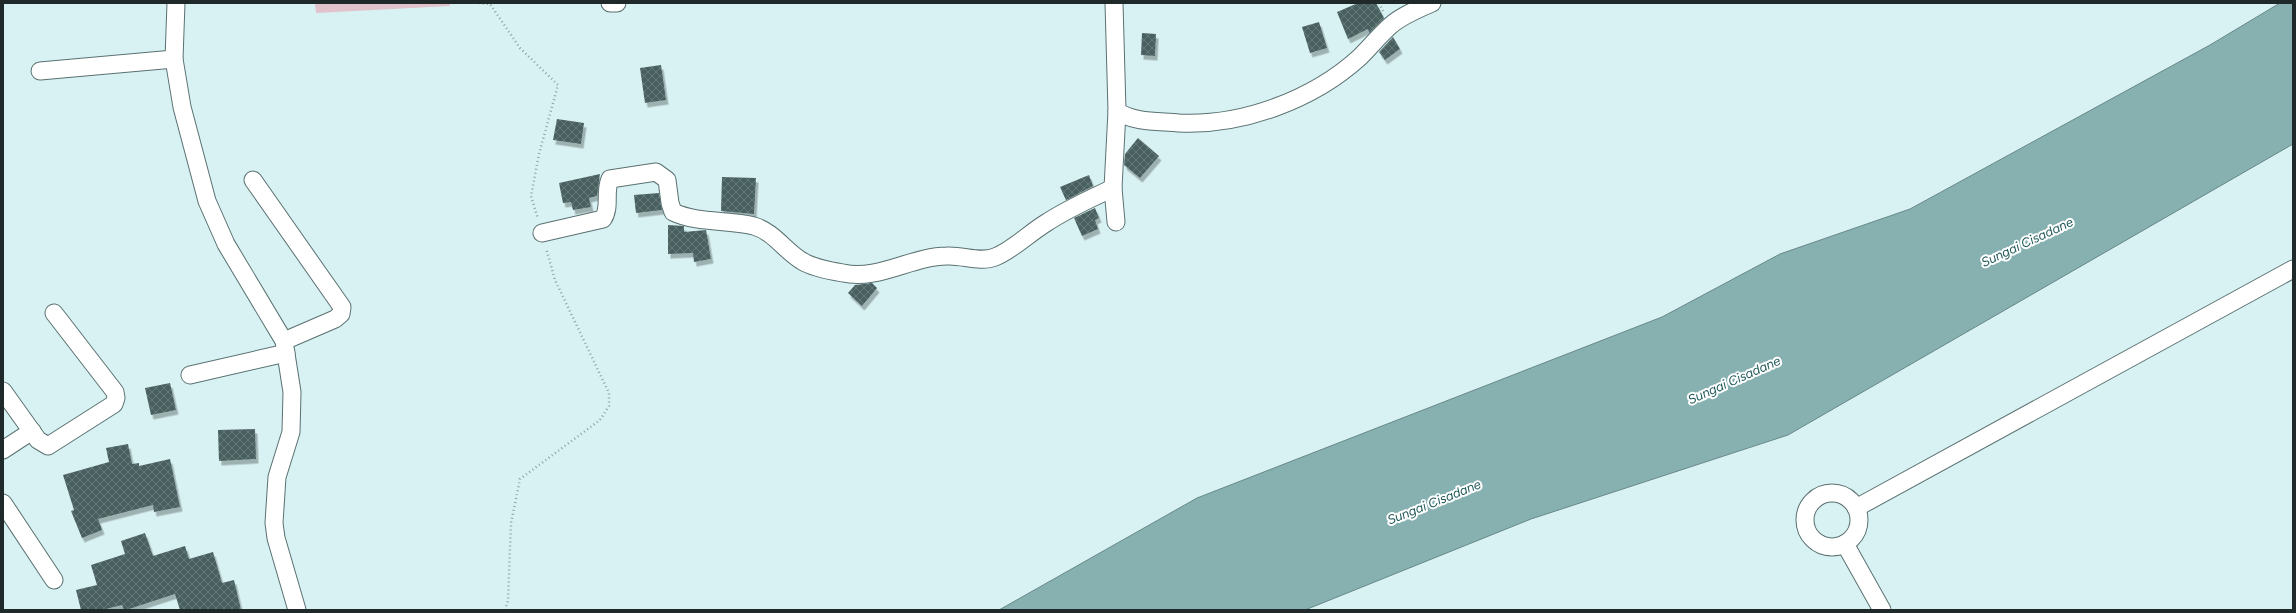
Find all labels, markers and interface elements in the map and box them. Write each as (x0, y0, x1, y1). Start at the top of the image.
water label: Sungai Cisadane (1979, 214, 2075, 270)
water label: Sungai Cisadane (1685, 353, 1783, 407)
water label: Sungai Cisadane (1385, 476, 1483, 528)

